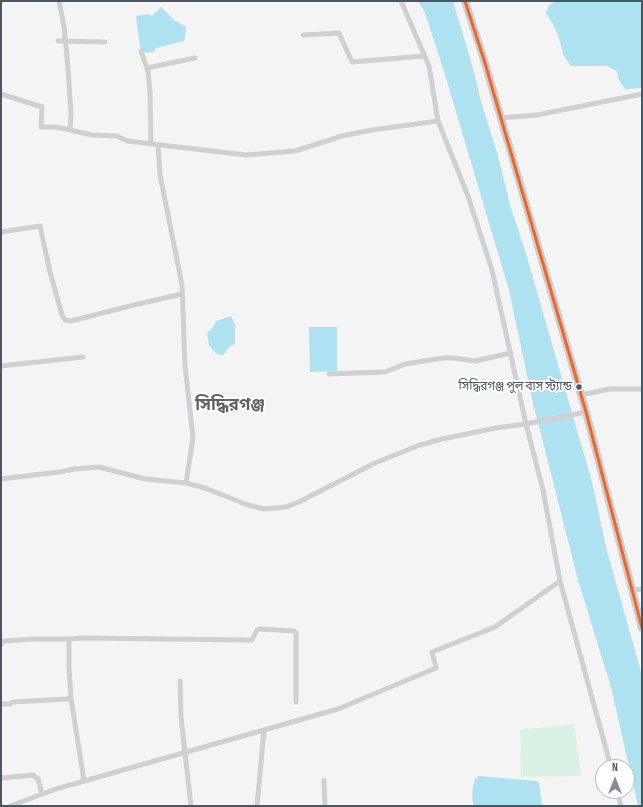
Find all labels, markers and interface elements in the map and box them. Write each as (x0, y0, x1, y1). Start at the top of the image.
place label: সিদ্ধিরগঞ্জ পুল বাস স্ট্যান্ড (459, 380, 572, 394)
marker: সিদ্ধিরগঞ্জ পুল বাস স্ট্যান্ড (574, 382, 584, 392)
district label: সিদ্ধিরগঞ্জ (195, 396, 265, 416)
north arrow (595, 759, 635, 799)
text: N (612, 761, 618, 774)

